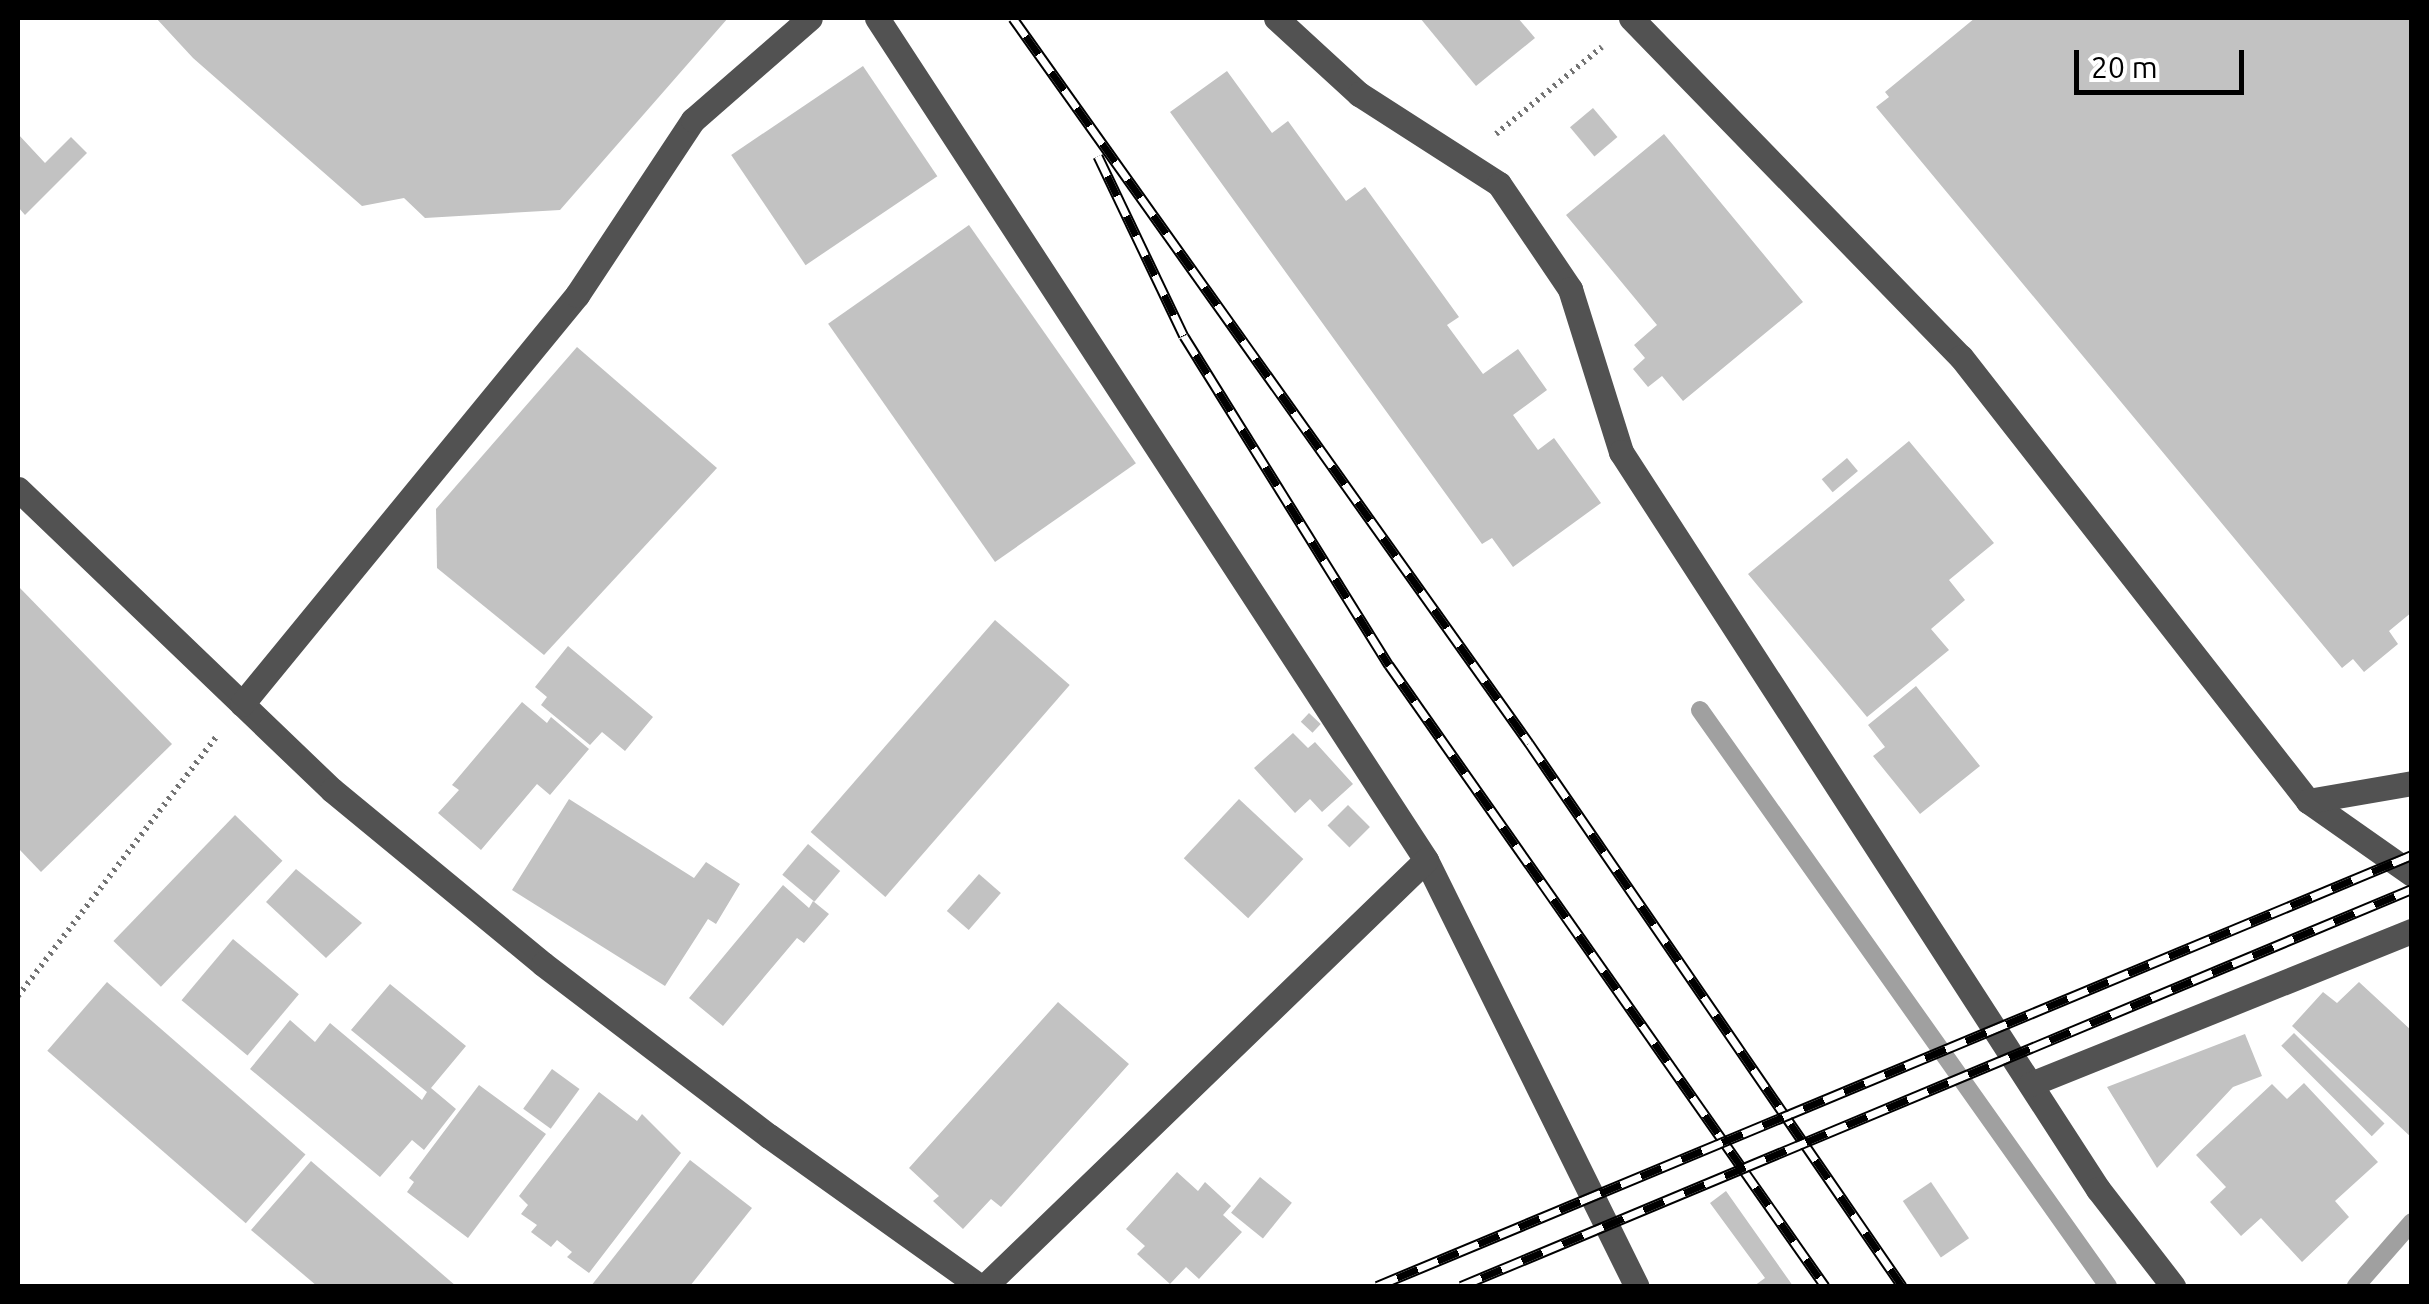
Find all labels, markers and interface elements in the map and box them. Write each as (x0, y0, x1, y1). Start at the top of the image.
scale bar (2079, 30, 2249, 92)
text: 20 m (2091, 50, 2158, 84)

